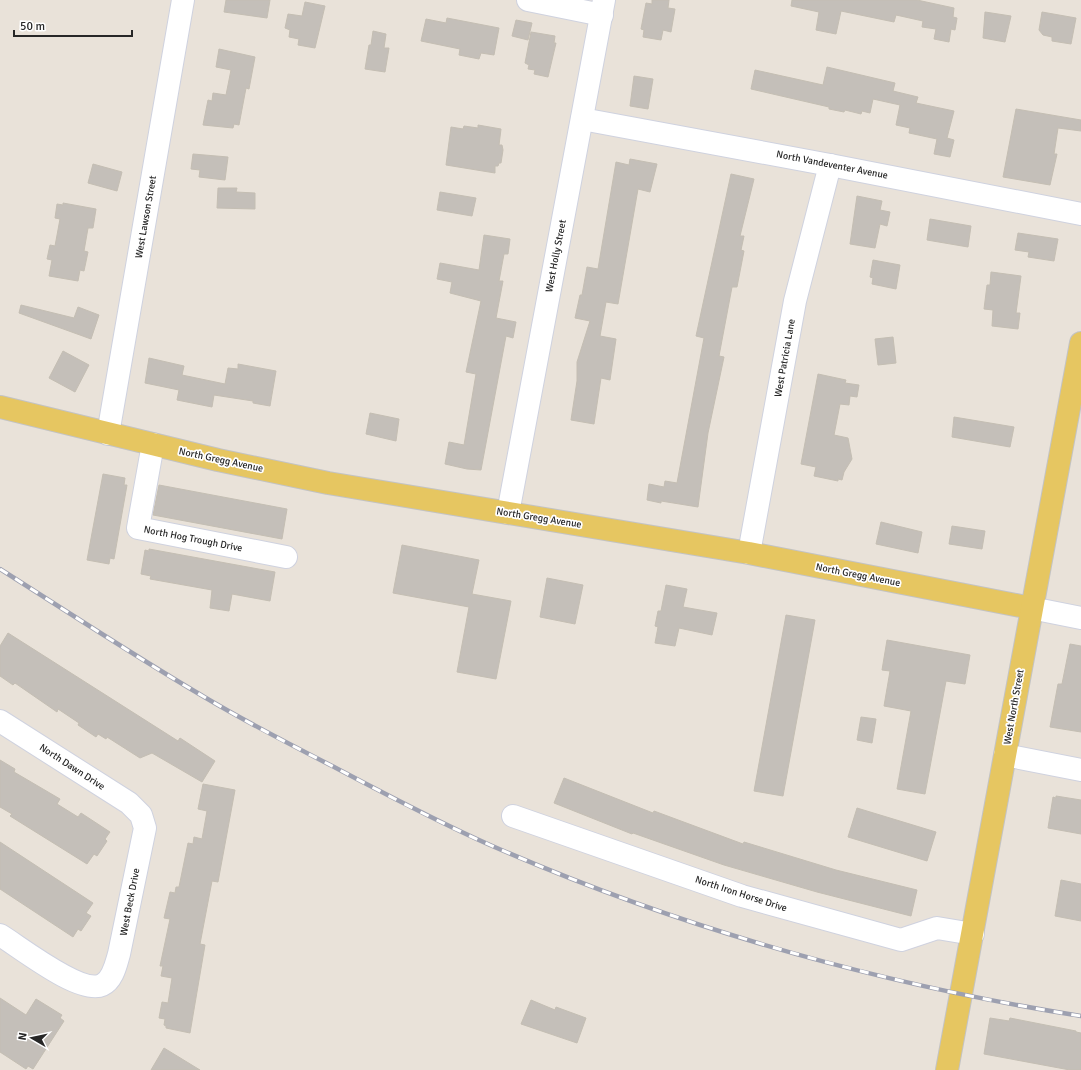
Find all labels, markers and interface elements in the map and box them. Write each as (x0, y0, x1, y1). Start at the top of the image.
scale bar (14, 12, 132, 38)
text: 50 m (20, 19, 45, 34)
street label: North Vandeventer Avenue (775, 148, 889, 182)
street label: West Lawson Street (133, 174, 159, 259)
street label: West Holly Street (543, 218, 569, 293)
street label: West Patricia Lane (772, 318, 798, 398)
street label: North Gregg Avenue (178, 445, 264, 475)
street label: North Gregg Avenue (496, 505, 582, 531)
street label: North Hog Trough Drive (143, 524, 243, 554)
street label: North Gregg Avenue (815, 561, 901, 589)
street label: West North Street (1001, 668, 1027, 746)
street label: North Dawn Drive (37, 741, 107, 793)
street label: West Beck Drive (118, 867, 142, 937)
street label: North Iron Horse Drive (694, 873, 788, 915)
north arrow (12, 1018, 52, 1058)
text: N (16, 1032, 30, 1041)

